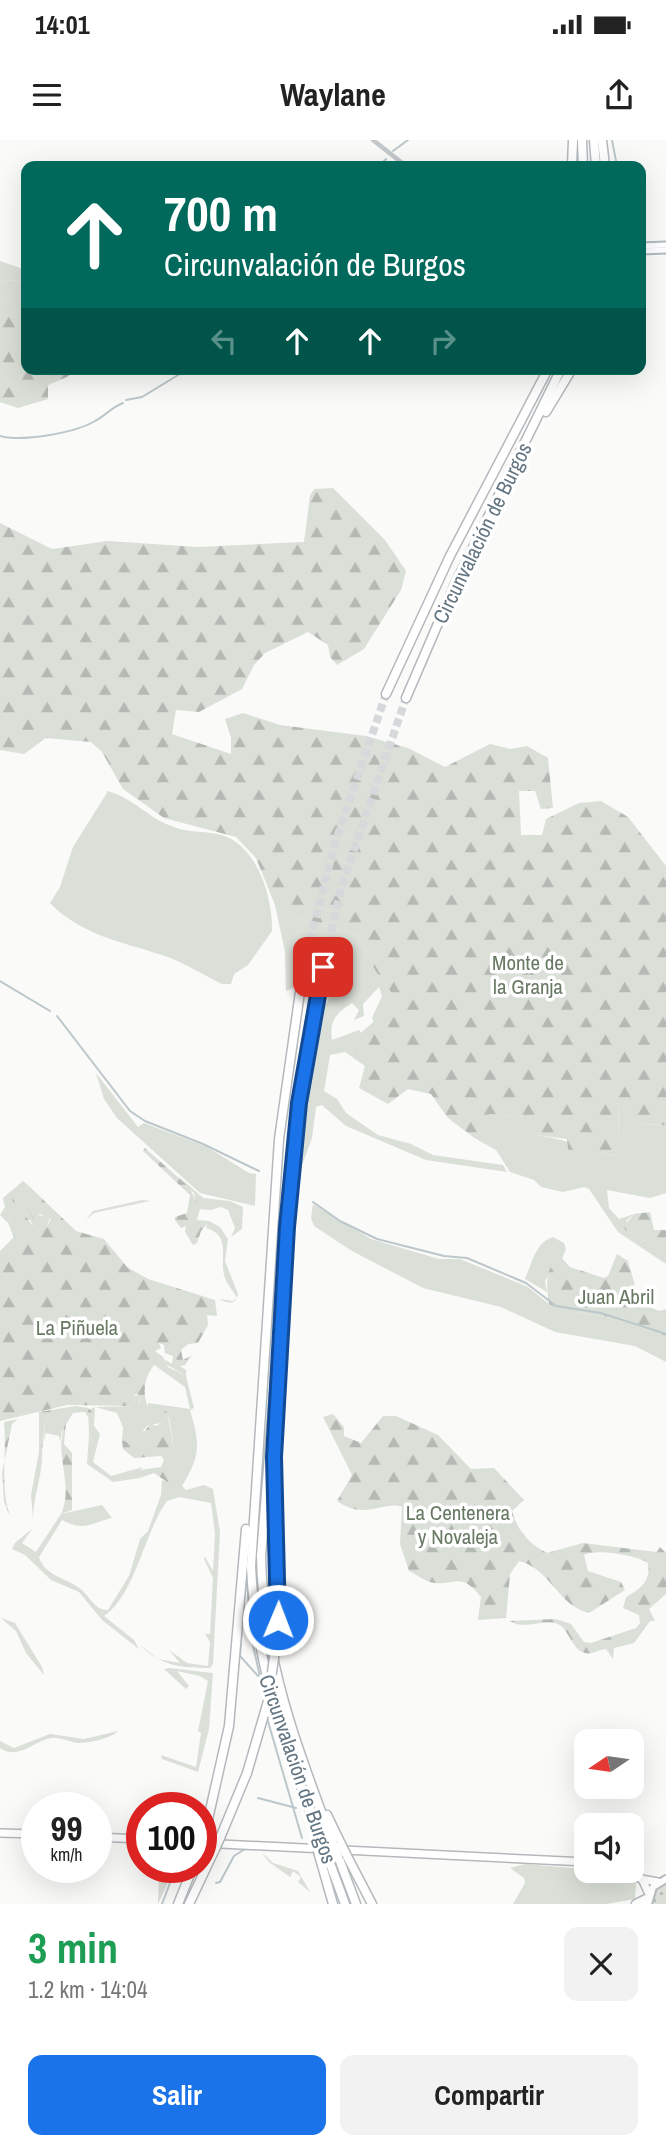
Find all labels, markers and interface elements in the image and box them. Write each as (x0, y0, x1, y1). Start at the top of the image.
text: 14:01 (35, 7, 90, 42)
text: Waylane (280, 73, 386, 116)
icon: menu (28, 76, 66, 114)
icon: share (600, 76, 638, 114)
text: 700 m (164, 180, 278, 246)
icon: ahead (49, 189, 140, 280)
text: Circunvalación de Burgos (164, 243, 466, 286)
icon: left (205, 322, 243, 360)
icon: ahead (278, 322, 316, 360)
icon: ahead (351, 322, 389, 360)
icon: right (424, 322, 462, 360)
street label: Circunvalación de Burgos (426, 438, 538, 628)
pin (293, 937, 353, 997)
icon: arrive (304, 948, 342, 986)
park label: Monte de la Granja (492, 948, 564, 1001)
park label: Juan Abril (578, 1282, 654, 1311)
park label: La Piñuela (36, 1313, 119, 1342)
park label: La Centenera y Novaleja (406, 1498, 511, 1551)
position arrow (241, 1583, 315, 1657)
street label: Circunvalación de Burgos (252, 1671, 344, 1867)
north arrow (574, 1729, 644, 1799)
map controls (574, 1729, 644, 1883)
speed limit sign: 100 (126, 1792, 217, 1883)
text: 99 (51, 1805, 82, 1852)
button: sound (574, 1813, 644, 1883)
text: km/h (51, 1842, 83, 1867)
text: 3 min (28, 1920, 118, 1976)
button: close (564, 1927, 638, 2001)
text: 1.2 km · 14:04 (28, 1974, 148, 2005)
button: Salir (28, 2055, 326, 2135)
button: Compartir (340, 2055, 638, 2135)

